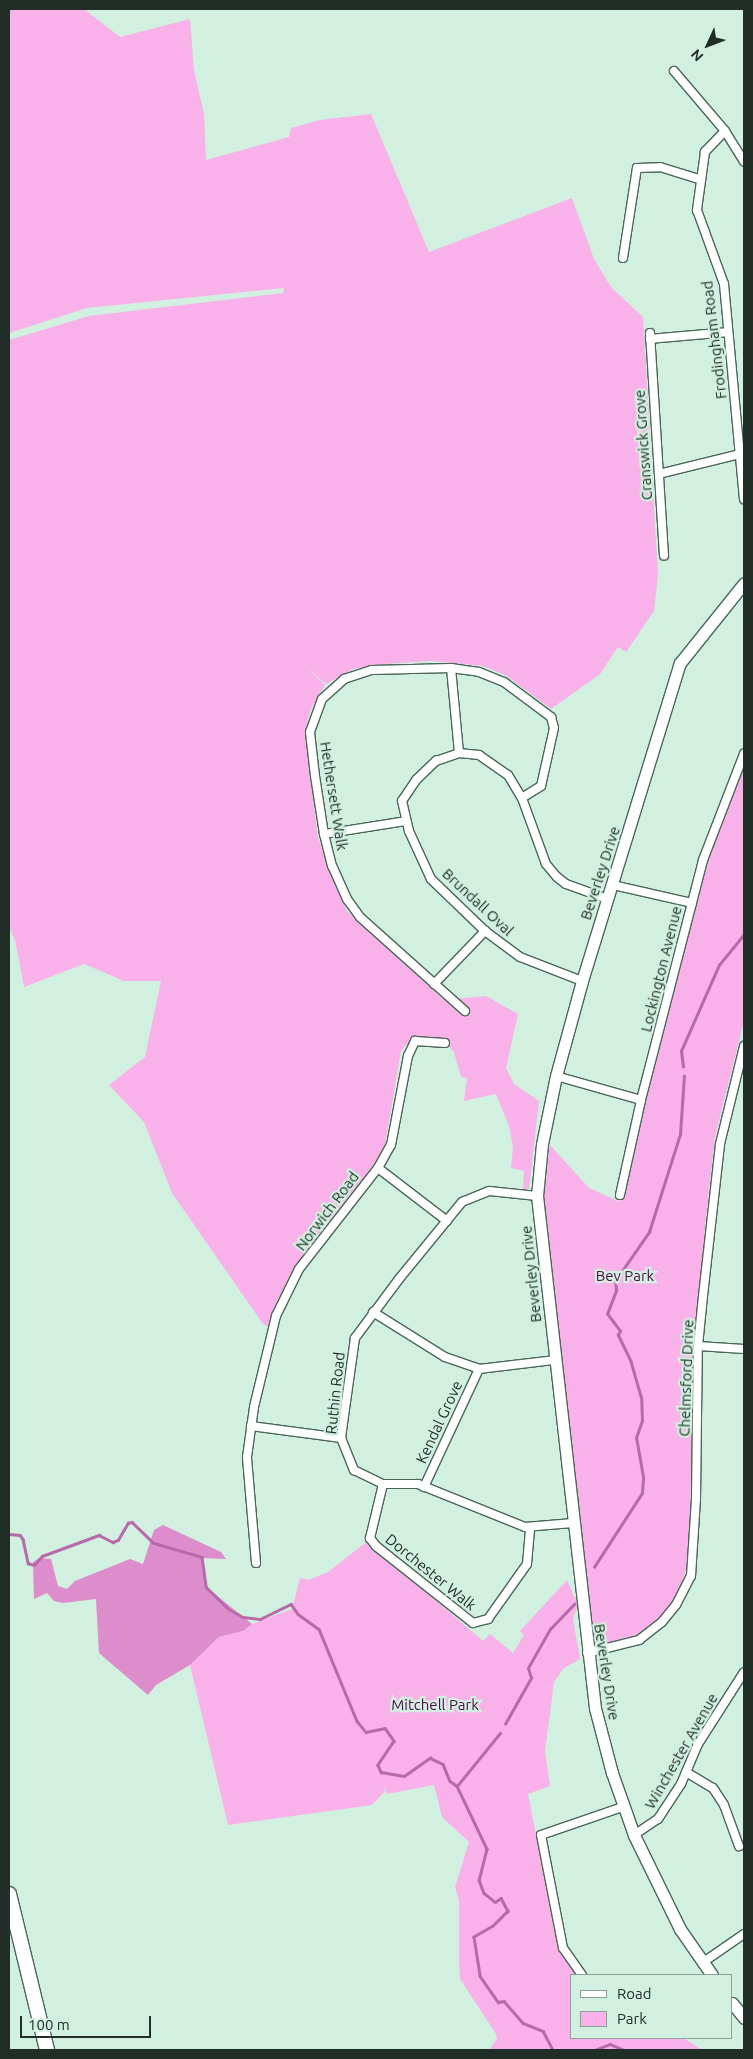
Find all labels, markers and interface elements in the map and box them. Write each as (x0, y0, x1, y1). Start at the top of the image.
north arrow (683, 20, 733, 70)
text: N (688, 46, 706, 65)
street label: Frodingham Road (698, 280, 730, 400)
street label: Cranswick Grove (630, 389, 656, 501)
street label: Hethersett Walk (317, 740, 351, 852)
street label: Beverley Drive (576, 824, 624, 922)
street label: Brundall Oval (439, 864, 517, 940)
street label: Lockington Avenue (637, 904, 685, 1034)
street label: Norwich Road (291, 1168, 363, 1254)
street label: Beverley Drive (517, 1225, 545, 1323)
park label: Bev Park (596, 1267, 654, 1285)
street label: Chelmsford Drive (675, 1319, 697, 1437)
street label: Ruthin Road (322, 1351, 348, 1435)
street label: Kendal Grove (412, 1378, 466, 1466)
street label: Dorchester Walk (382, 1530, 480, 1614)
street label: Beverley Drive (590, 1622, 624, 1722)
street label: Winchester Avenue (641, 1690, 721, 1812)
park label: Mitchell Park (391, 1696, 479, 1714)
legend (570, 1974, 733, 2039)
text: Road (617, 1985, 652, 2002)
scale bar (22, 2006, 154, 2038)
text: Park (617, 2010, 647, 2027)
text: 100 m (28, 2016, 70, 2033)

